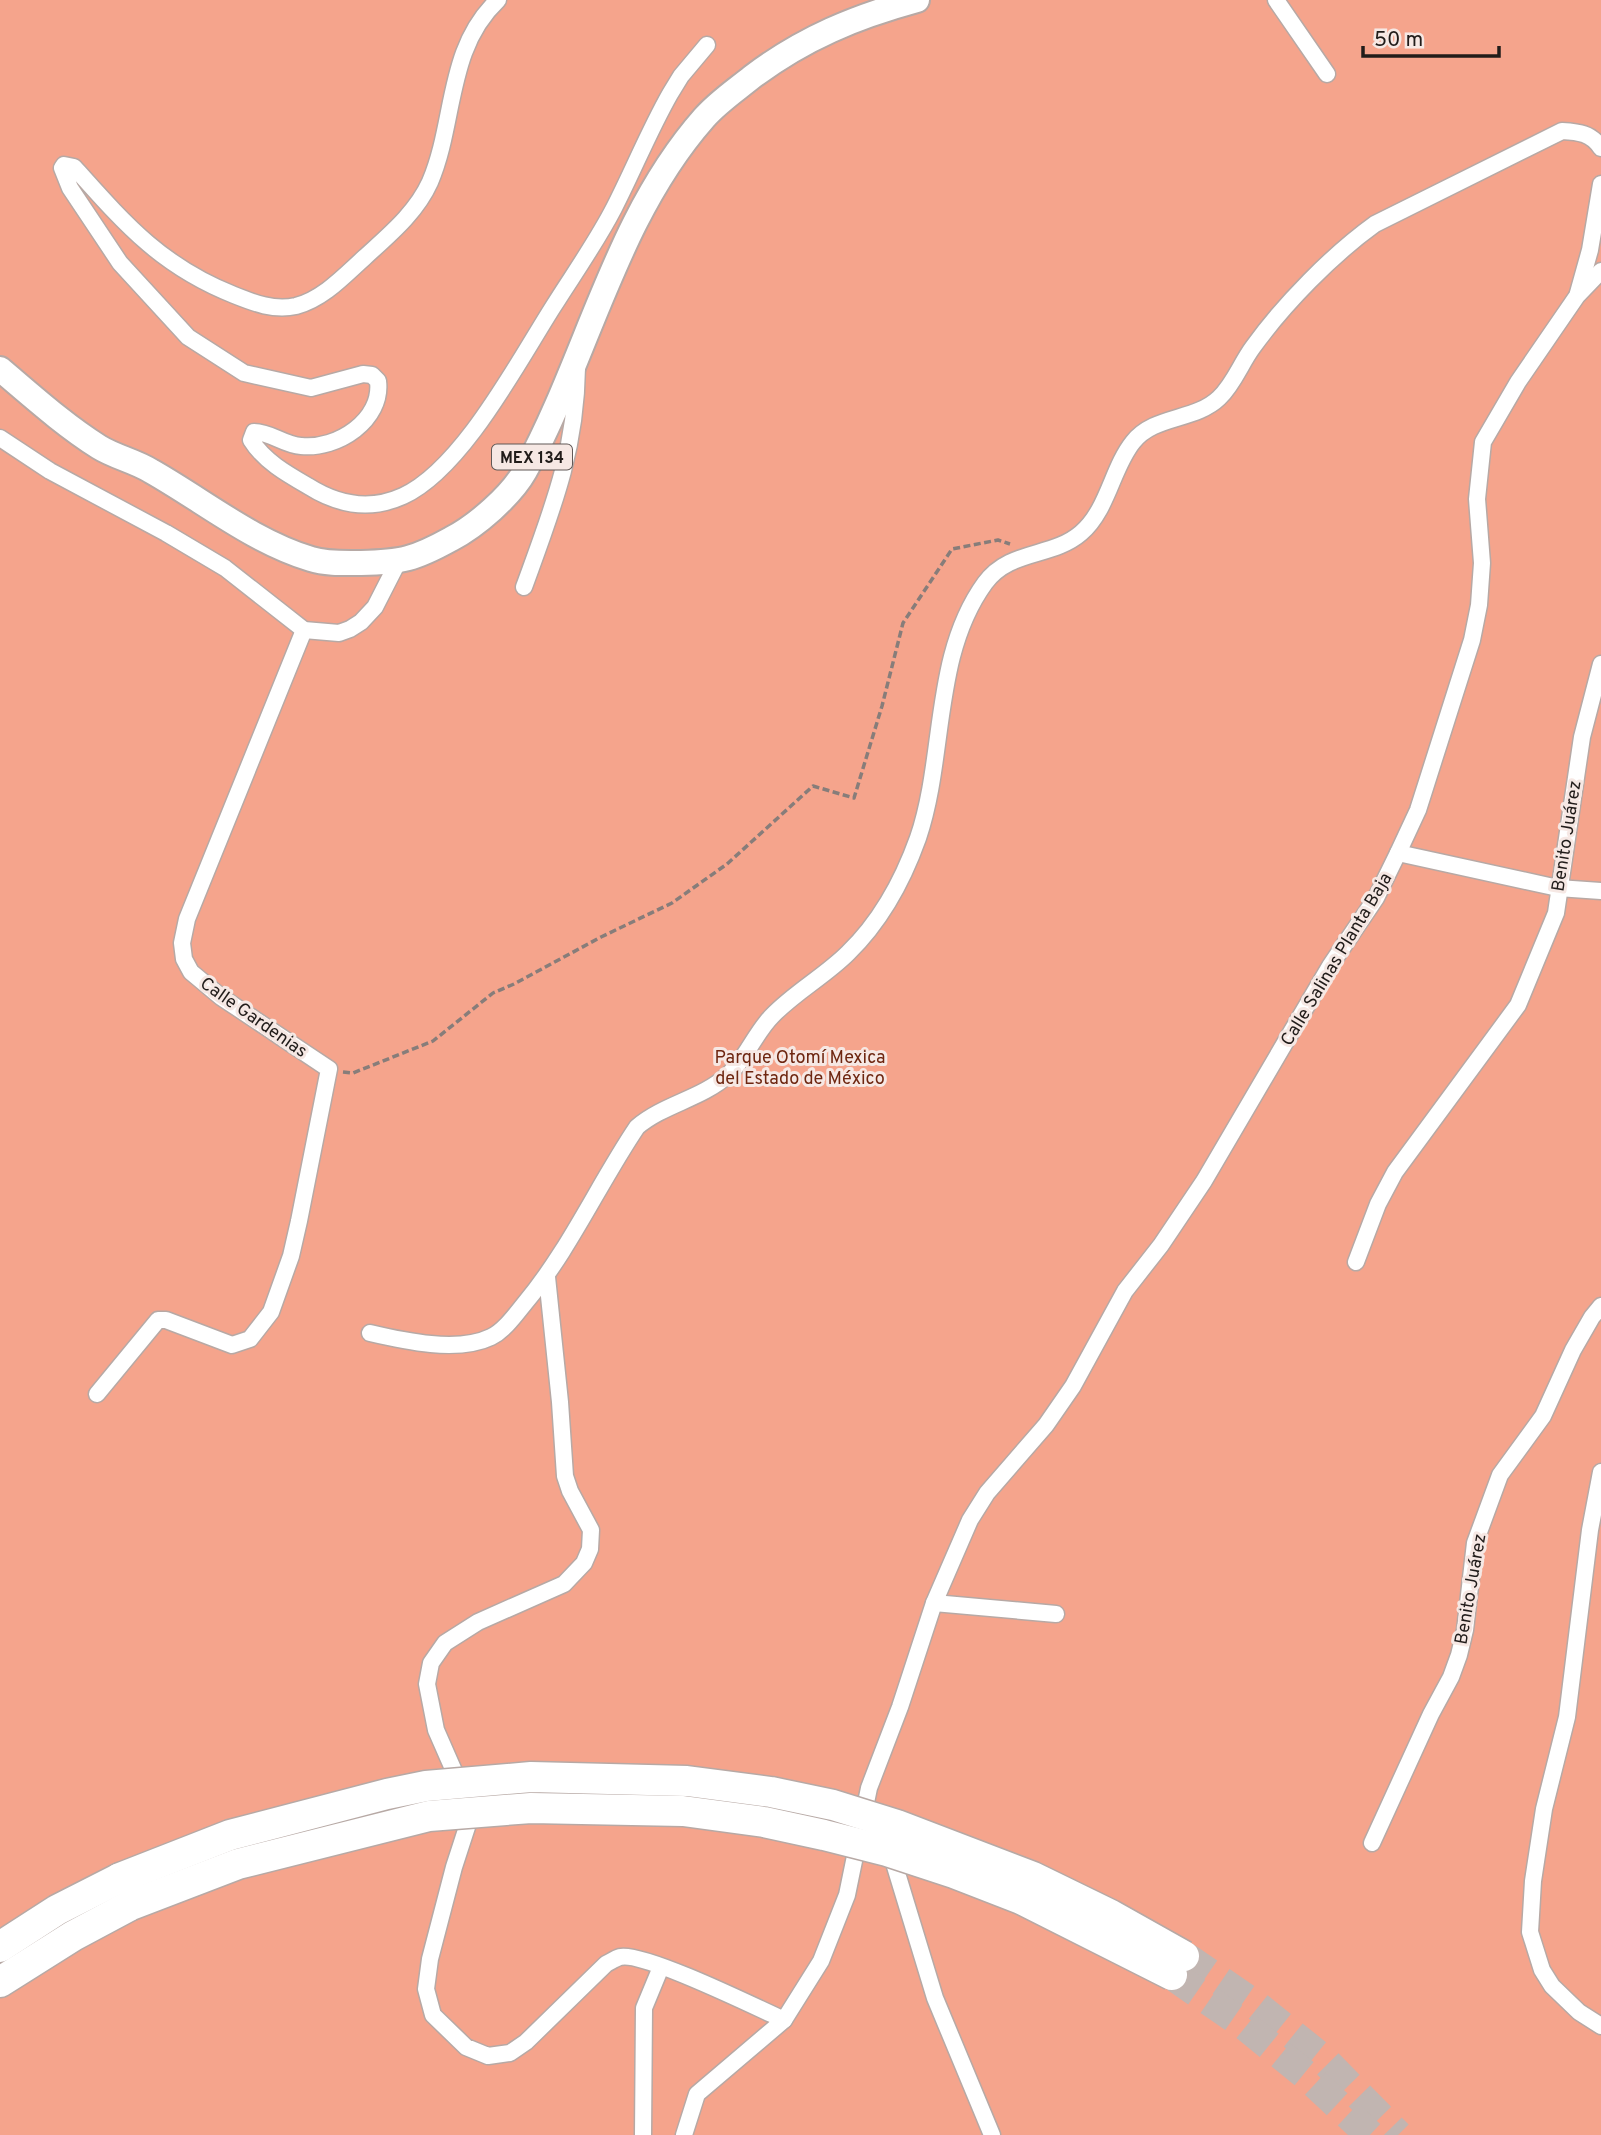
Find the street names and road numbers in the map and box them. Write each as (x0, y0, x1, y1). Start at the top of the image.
road number: MEX 134 (492, 445, 572, 470)
street label: Benito Juárez (1547, 779, 1588, 893)
street label: Calle Salinas Planta Baja (1276, 869, 1398, 1051)
street label: Calle Gardenias (195, 973, 311, 1064)
street label: Benito Juárez (1450, 1532, 1493, 1646)

